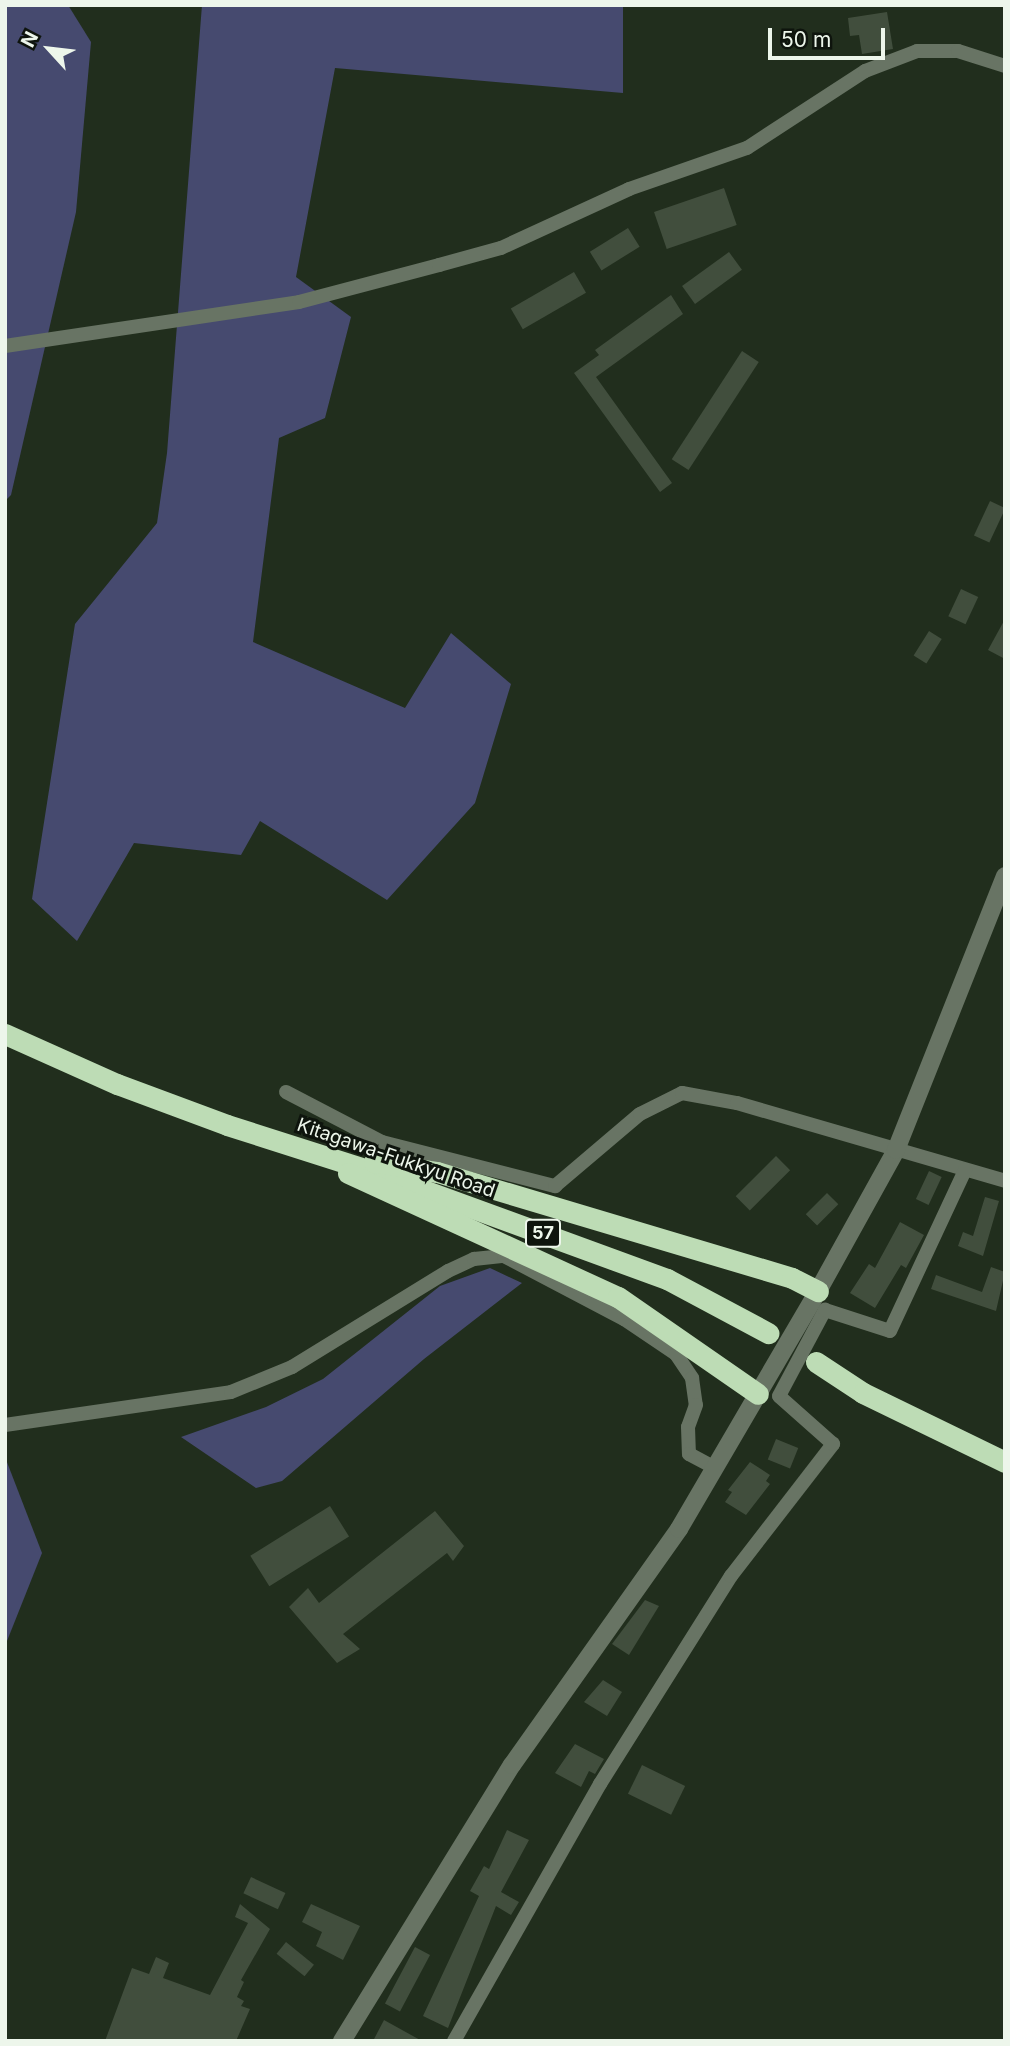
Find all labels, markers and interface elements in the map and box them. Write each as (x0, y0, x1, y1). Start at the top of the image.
north arrow (14, 14, 84, 84)
scale bar (772, 14, 889, 58)
text: 50 m (781, 27, 831, 52)
text: N (16, 28, 43, 51)
street label: Kitagawa-Fukkyu Road (294, 1113, 498, 1203)
road number: 57 (524, 1218, 562, 1248)

